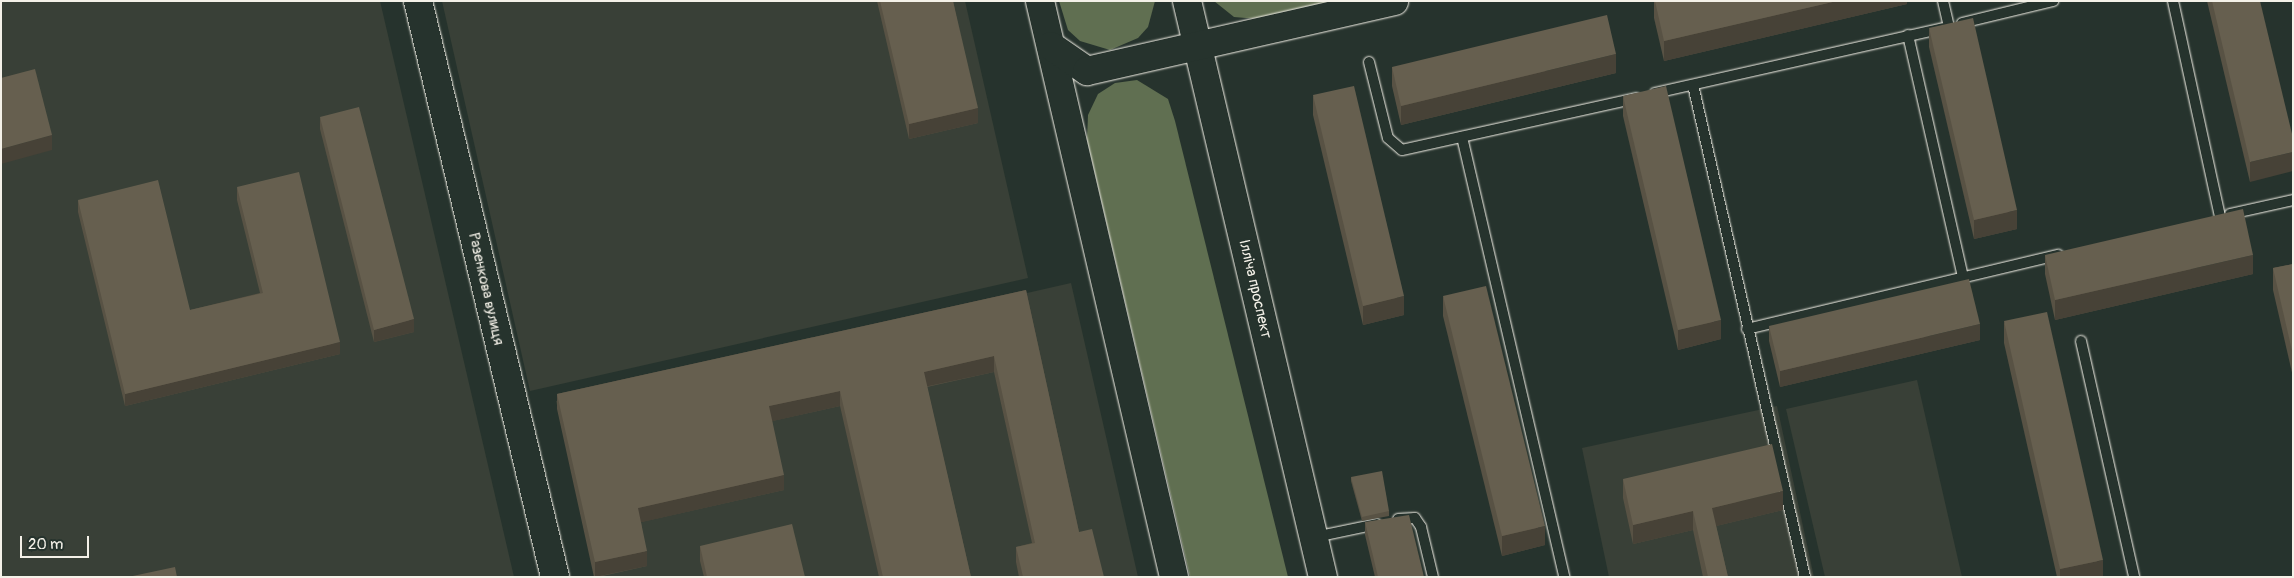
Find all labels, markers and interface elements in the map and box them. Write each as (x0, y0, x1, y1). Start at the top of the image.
street label: Разенкова вулиця (464, 231, 508, 347)
street label: Ілліча проспект (1235, 238, 1275, 340)
scale bar (22, 526, 91, 558)
text: 20 m (28, 535, 63, 554)

